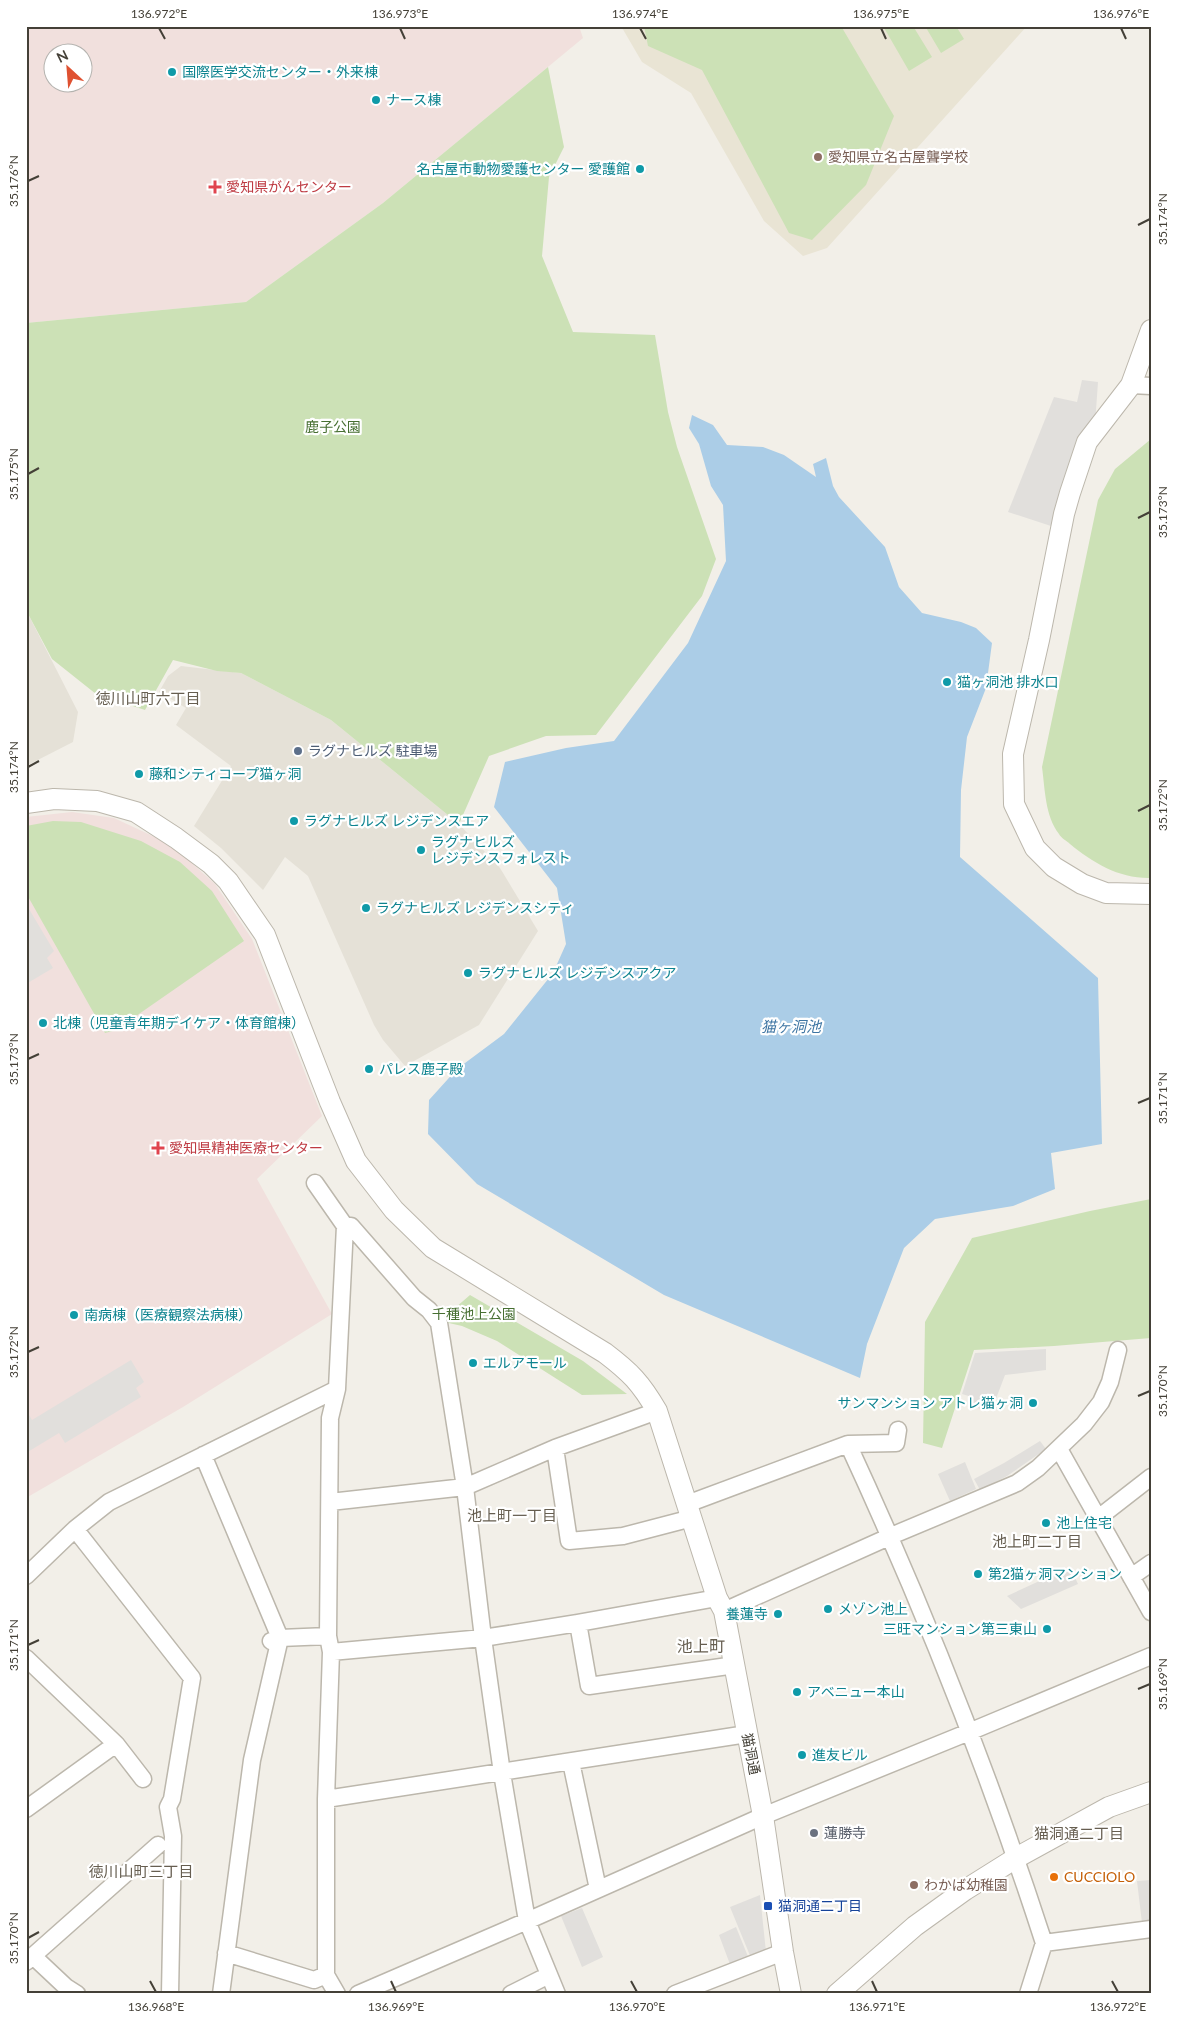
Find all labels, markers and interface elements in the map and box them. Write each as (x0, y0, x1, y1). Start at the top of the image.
text: 136.972°E (131, 6, 187, 21)
text: 136.973°E (372, 6, 428, 21)
text: 136.974°E (612, 6, 668, 21)
text: 136.975°E (853, 6, 909, 21)
text: 136.976°E (1093, 6, 1149, 21)
north arrow (42, 42, 92, 92)
text: N (54, 46, 71, 66)
place label: 国際医学交流センター・外来棟 (182, 63, 378, 80)
marker: 国際医学交流センター・外来棟 (166, 66, 178, 78)
place label: ナース棟 (386, 91, 441, 108)
marker: ナース棟 (370, 94, 382, 106)
place label: 愛知県立名古屋聾学校 (828, 148, 968, 165)
marker: 愛知県立名古屋聾学校 (812, 151, 824, 163)
text: 35.176°N (6, 155, 21, 207)
place label: 名古屋市動物愛護センター 愛護館 (416, 160, 630, 177)
marker: 名古屋市動物愛護センター 愛護館 (634, 163, 646, 175)
place label: 愛知県がんセンター (226, 178, 352, 195)
marker: 愛知県がんセンター (208, 180, 222, 194)
text: 35.174°N (1155, 193, 1170, 245)
park label: 鹿子公園 (305, 418, 361, 435)
text: 35.175°N (6, 448, 21, 500)
text: 35.173°N (1155, 486, 1170, 538)
place label: 猫ヶ洞池 排水口 (957, 673, 1059, 690)
marker: 猫ヶ洞池 排水口 (941, 676, 953, 688)
district label: 徳川山町六丁目 (95, 689, 201, 707)
text: 35.174°N (6, 741, 21, 793)
place label: ラグナヒルズ 駐車場 (308, 742, 438, 759)
marker: ラグナヒルズ 駐車場 (292, 745, 304, 757)
place label: 藤和シティコープ猫ヶ洞 (149, 765, 301, 782)
marker: 藤和シティコープ猫ヶ洞 (133, 768, 145, 780)
text: 35.172°N (1155, 779, 1170, 831)
place label: ラグナヒルズ レジデンスエア (304, 812, 489, 829)
marker: ラグナヒルズ レジデンスエア (288, 815, 300, 827)
place label: ラグナヒルズ レジデンスフォレスト (431, 833, 571, 866)
marker: ラグナヒルズ レジデンスフォレスト (415, 844, 427, 856)
place label: ラグナヒルズ レジデンスシティ (376, 899, 574, 916)
marker: ラグナヒルズ レジデンスシティ (360, 902, 372, 914)
place label: ラグナヒルズ レジデンスアクア (478, 964, 677, 981)
marker: ラグナヒルズ レジデンスアクア (462, 967, 474, 979)
place label: 北棟（児童青年期デイケア・体育館棟） (53, 1014, 305, 1031)
marker: 北棟（児童青年期デイケア・体育館棟） (37, 1017, 49, 1029)
water label: 猫ヶ洞池 (761, 1017, 823, 1035)
text: 35.173°N (6, 1033, 21, 1085)
place label: パレス鹿子殿 (379, 1060, 463, 1077)
marker: パレス鹿子殿 (363, 1063, 375, 1075)
text: 35.171°N (1155, 1072, 1170, 1124)
place label: 愛知県精神医療センター (169, 1139, 323, 1156)
marker: 愛知県精神医療センター (151, 1141, 165, 1155)
park label: 千種池上公園 (432, 1305, 516, 1322)
place label: 南病棟（医療観察法病棟） (84, 1306, 252, 1323)
marker: 南病棟（医療観察法病棟） (68, 1309, 80, 1321)
text: 35.172°N (6, 1326, 21, 1378)
place label: エルアモール (483, 1354, 567, 1371)
marker: エルアモール (467, 1357, 479, 1369)
text: 35.170°N (1155, 1365, 1170, 1417)
place label: サンマンション アトレ猫ヶ洞 (837, 1394, 1023, 1411)
marker: サンマンション アトレ猫ヶ洞 (1027, 1397, 1039, 1409)
district label: 池上町一丁目 (467, 1506, 557, 1524)
place label: 池上住宅 (1056, 1514, 1112, 1531)
marker: 池上住宅 (1040, 1517, 1052, 1529)
district label: 池上町二丁目 (992, 1532, 1082, 1550)
place label: 第2猫ヶ洞マンション (988, 1565, 1122, 1582)
marker: 第2猫ヶ洞マンション (972, 1568, 984, 1580)
place label: メゾン池上 (838, 1600, 908, 1617)
marker: メゾン池上 (822, 1603, 834, 1615)
place label: 養蓮寺 (726, 1605, 768, 1622)
marker: 養蓮寺 (772, 1608, 784, 1620)
text: 35.171°N (6, 1619, 21, 1671)
place label: 三旺マンション第三東山 (883, 1620, 1037, 1637)
marker: 三旺マンション第三東山 (1041, 1623, 1053, 1635)
district label: 池上町 (677, 1636, 725, 1655)
text: 35.169°N (1155, 1658, 1170, 1710)
place label: アベニュー本山 (807, 1683, 905, 1700)
marker: アベニュー本山 (791, 1686, 803, 1698)
street label: 猫洞通 (739, 1732, 764, 1776)
place label: 進友ビル (812, 1746, 868, 1763)
marker: 進友ビル (796, 1749, 808, 1761)
place label: 蓮勝寺 (824, 1824, 866, 1841)
district label: 猫洞通二丁目 (1034, 1824, 1124, 1842)
marker: 蓮勝寺 (808, 1827, 820, 1839)
district label: 徳川山町三丁目 (88, 1862, 194, 1880)
place label: CUCCIOLO (1064, 1868, 1135, 1885)
marker: CUCCIOLO (1048, 1871, 1060, 1883)
place label: わかば幼稚園 (924, 1876, 1008, 1893)
marker: わかば幼稚園 (908, 1879, 920, 1891)
place label: 猫洞通二丁目 (778, 1897, 862, 1914)
marker: 猫洞通二丁目 (762, 1900, 774, 1912)
text: 35.170°N (6, 1912, 21, 1964)
text: 136.968°E (128, 1999, 184, 2014)
text: 136.969°E (368, 1999, 424, 2014)
text: 136.970°E (609, 1999, 665, 2014)
text: 136.971°E (849, 1999, 905, 2014)
text: 136.972°E (1090, 1999, 1146, 2014)

